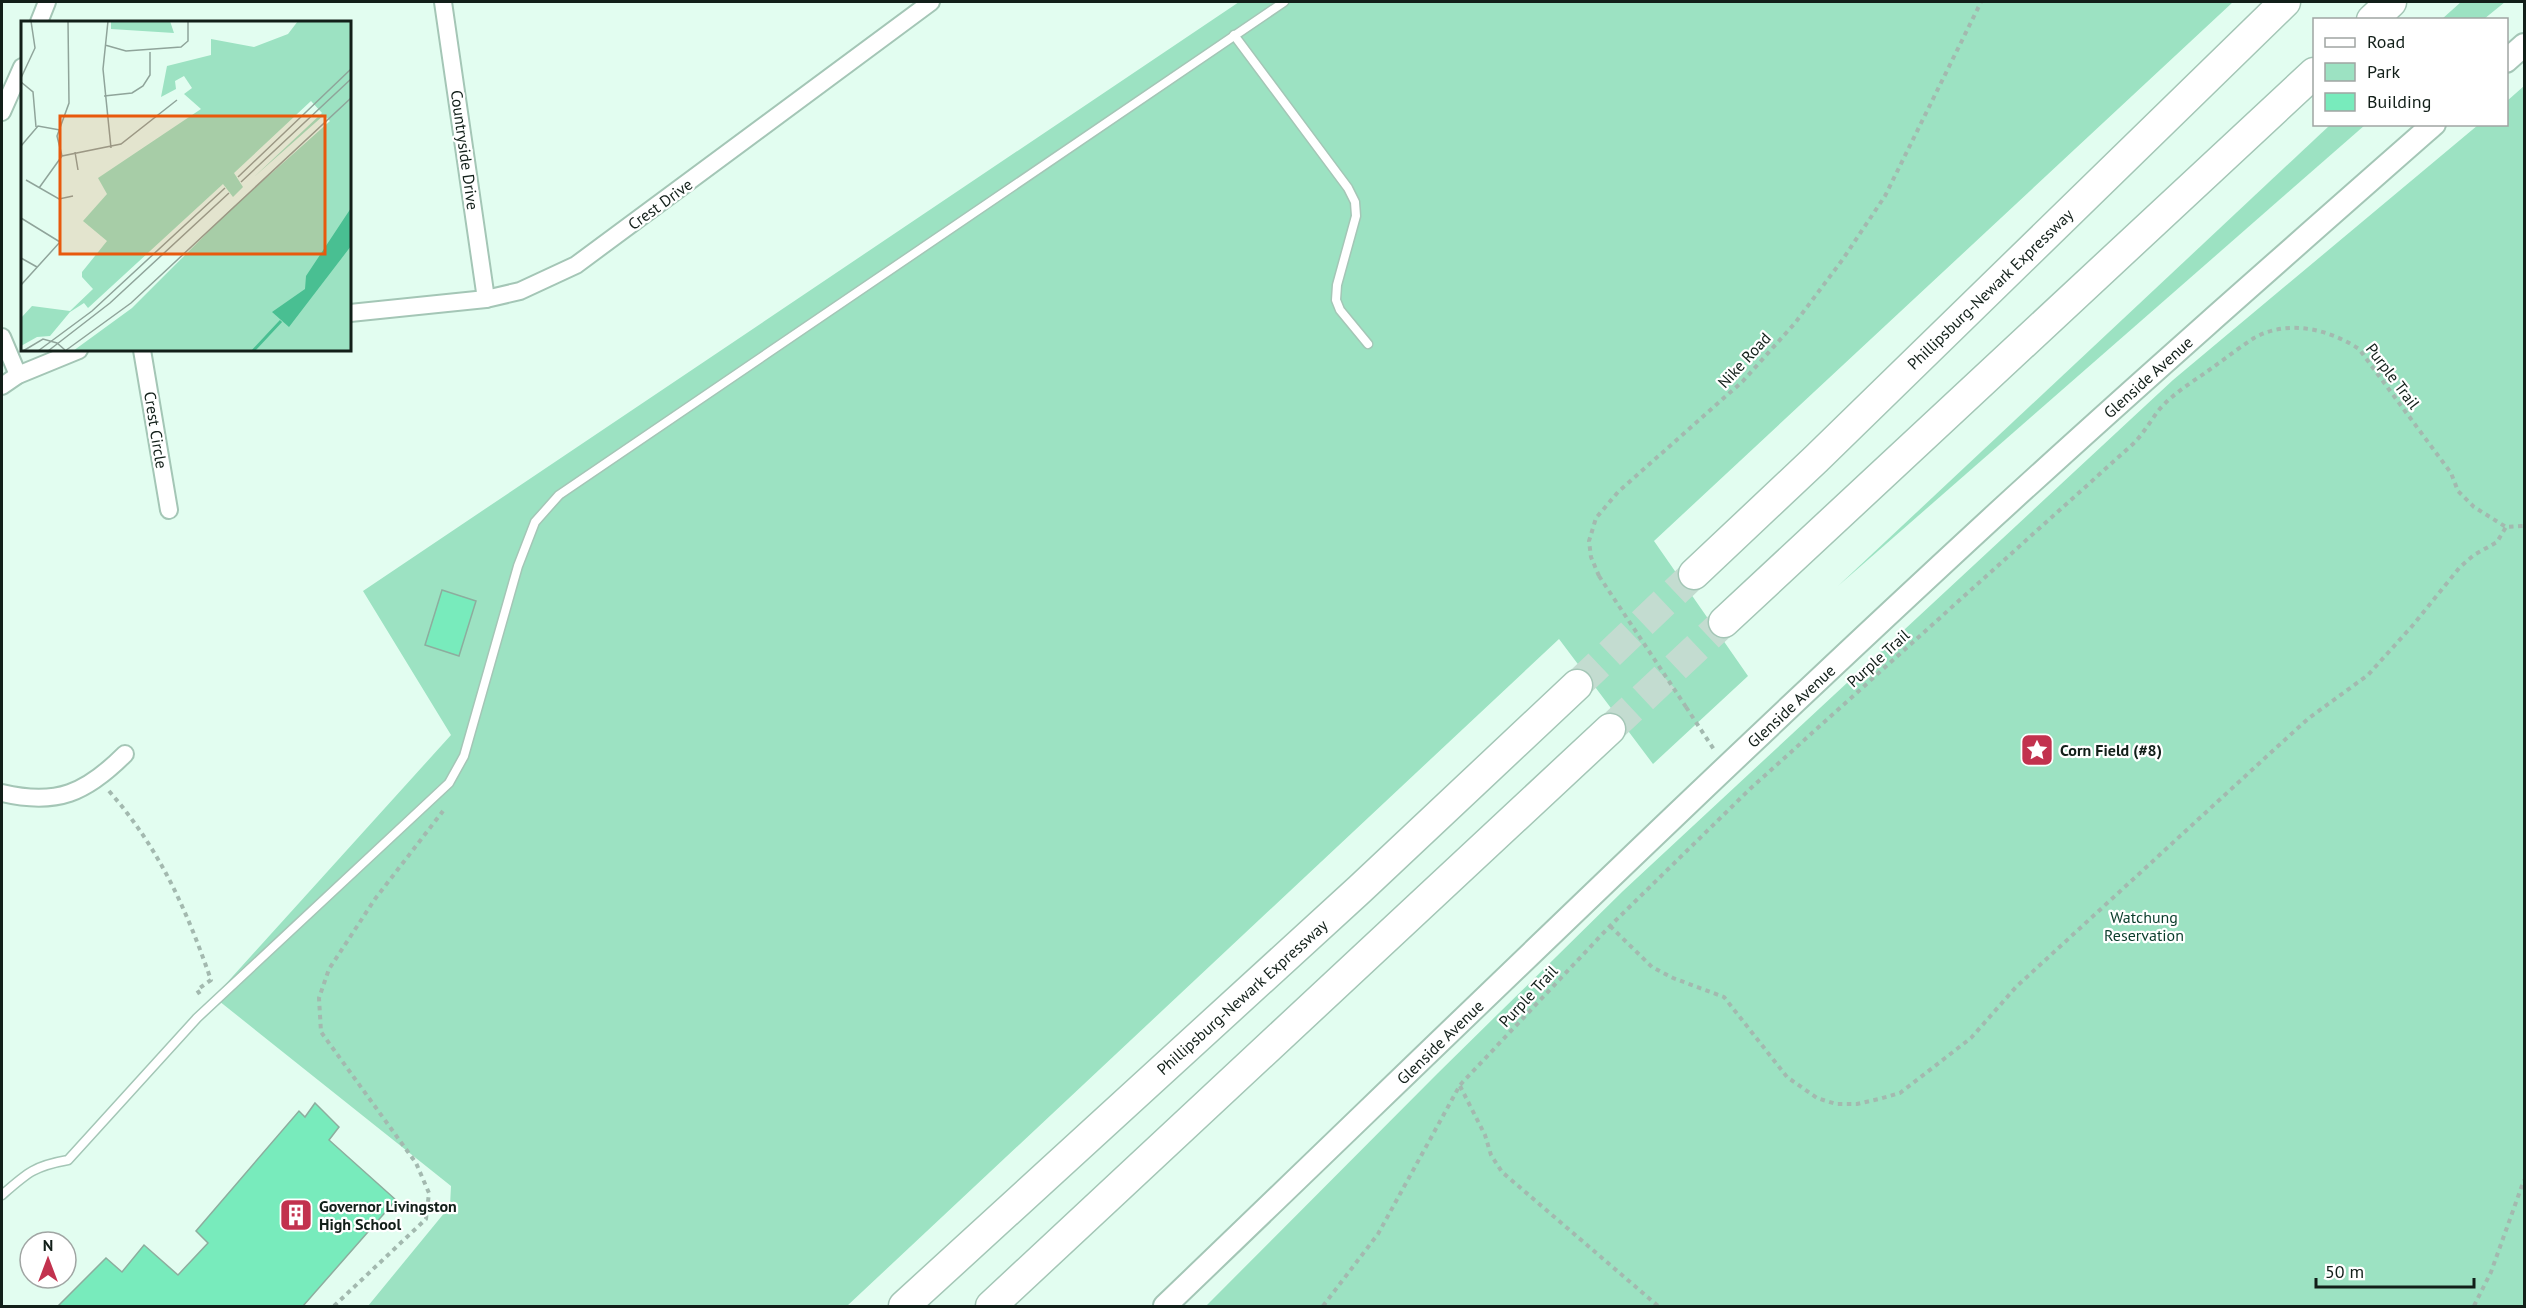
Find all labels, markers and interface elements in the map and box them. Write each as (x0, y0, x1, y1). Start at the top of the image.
legend (2313, 18, 2508, 126)
inset map (21, 21, 351, 351)
text: Road (2367, 30, 2405, 53)
text: Park (2367, 60, 2400, 83)
street label: Countryside Drive (447, 89, 483, 211)
text: Building (2367, 90, 2431, 113)
street label: Crest Drive (624, 174, 696, 234)
street label: Phillipsburg-Newark Expressway (1903, 204, 2078, 374)
street label: Nike Road (1713, 328, 1775, 392)
street label: Glenside Avenue (2099, 332, 2197, 422)
street label: Purple Trail (2362, 339, 2424, 413)
street label: Crest Circle (140, 390, 172, 470)
street label: Purple Trail (1843, 625, 1914, 691)
street label: Glenside Avenue (1743, 660, 1839, 752)
place icon: Corn Field (#8) (2019, 732, 2055, 768)
place label: Corn Field (#8) (2060, 740, 2162, 760)
park label: Watchung Reservation (2104, 907, 2184, 945)
street label: Phillipsburg-Newark Expressway (1152, 915, 1332, 1079)
street label: Purple Trail (1494, 961, 1562, 1031)
street label: Glenside Avenue (1392, 996, 1488, 1088)
place label: Governor Livingston High School (319, 1196, 457, 1234)
building icon: Governor Livingston High School (278, 1197, 314, 1233)
north arrow (18, 1230, 78, 1290)
text: N (43, 1235, 53, 1255)
scale bar (2316, 1251, 2474, 1289)
text: 50 m (2325, 1260, 2364, 1283)

